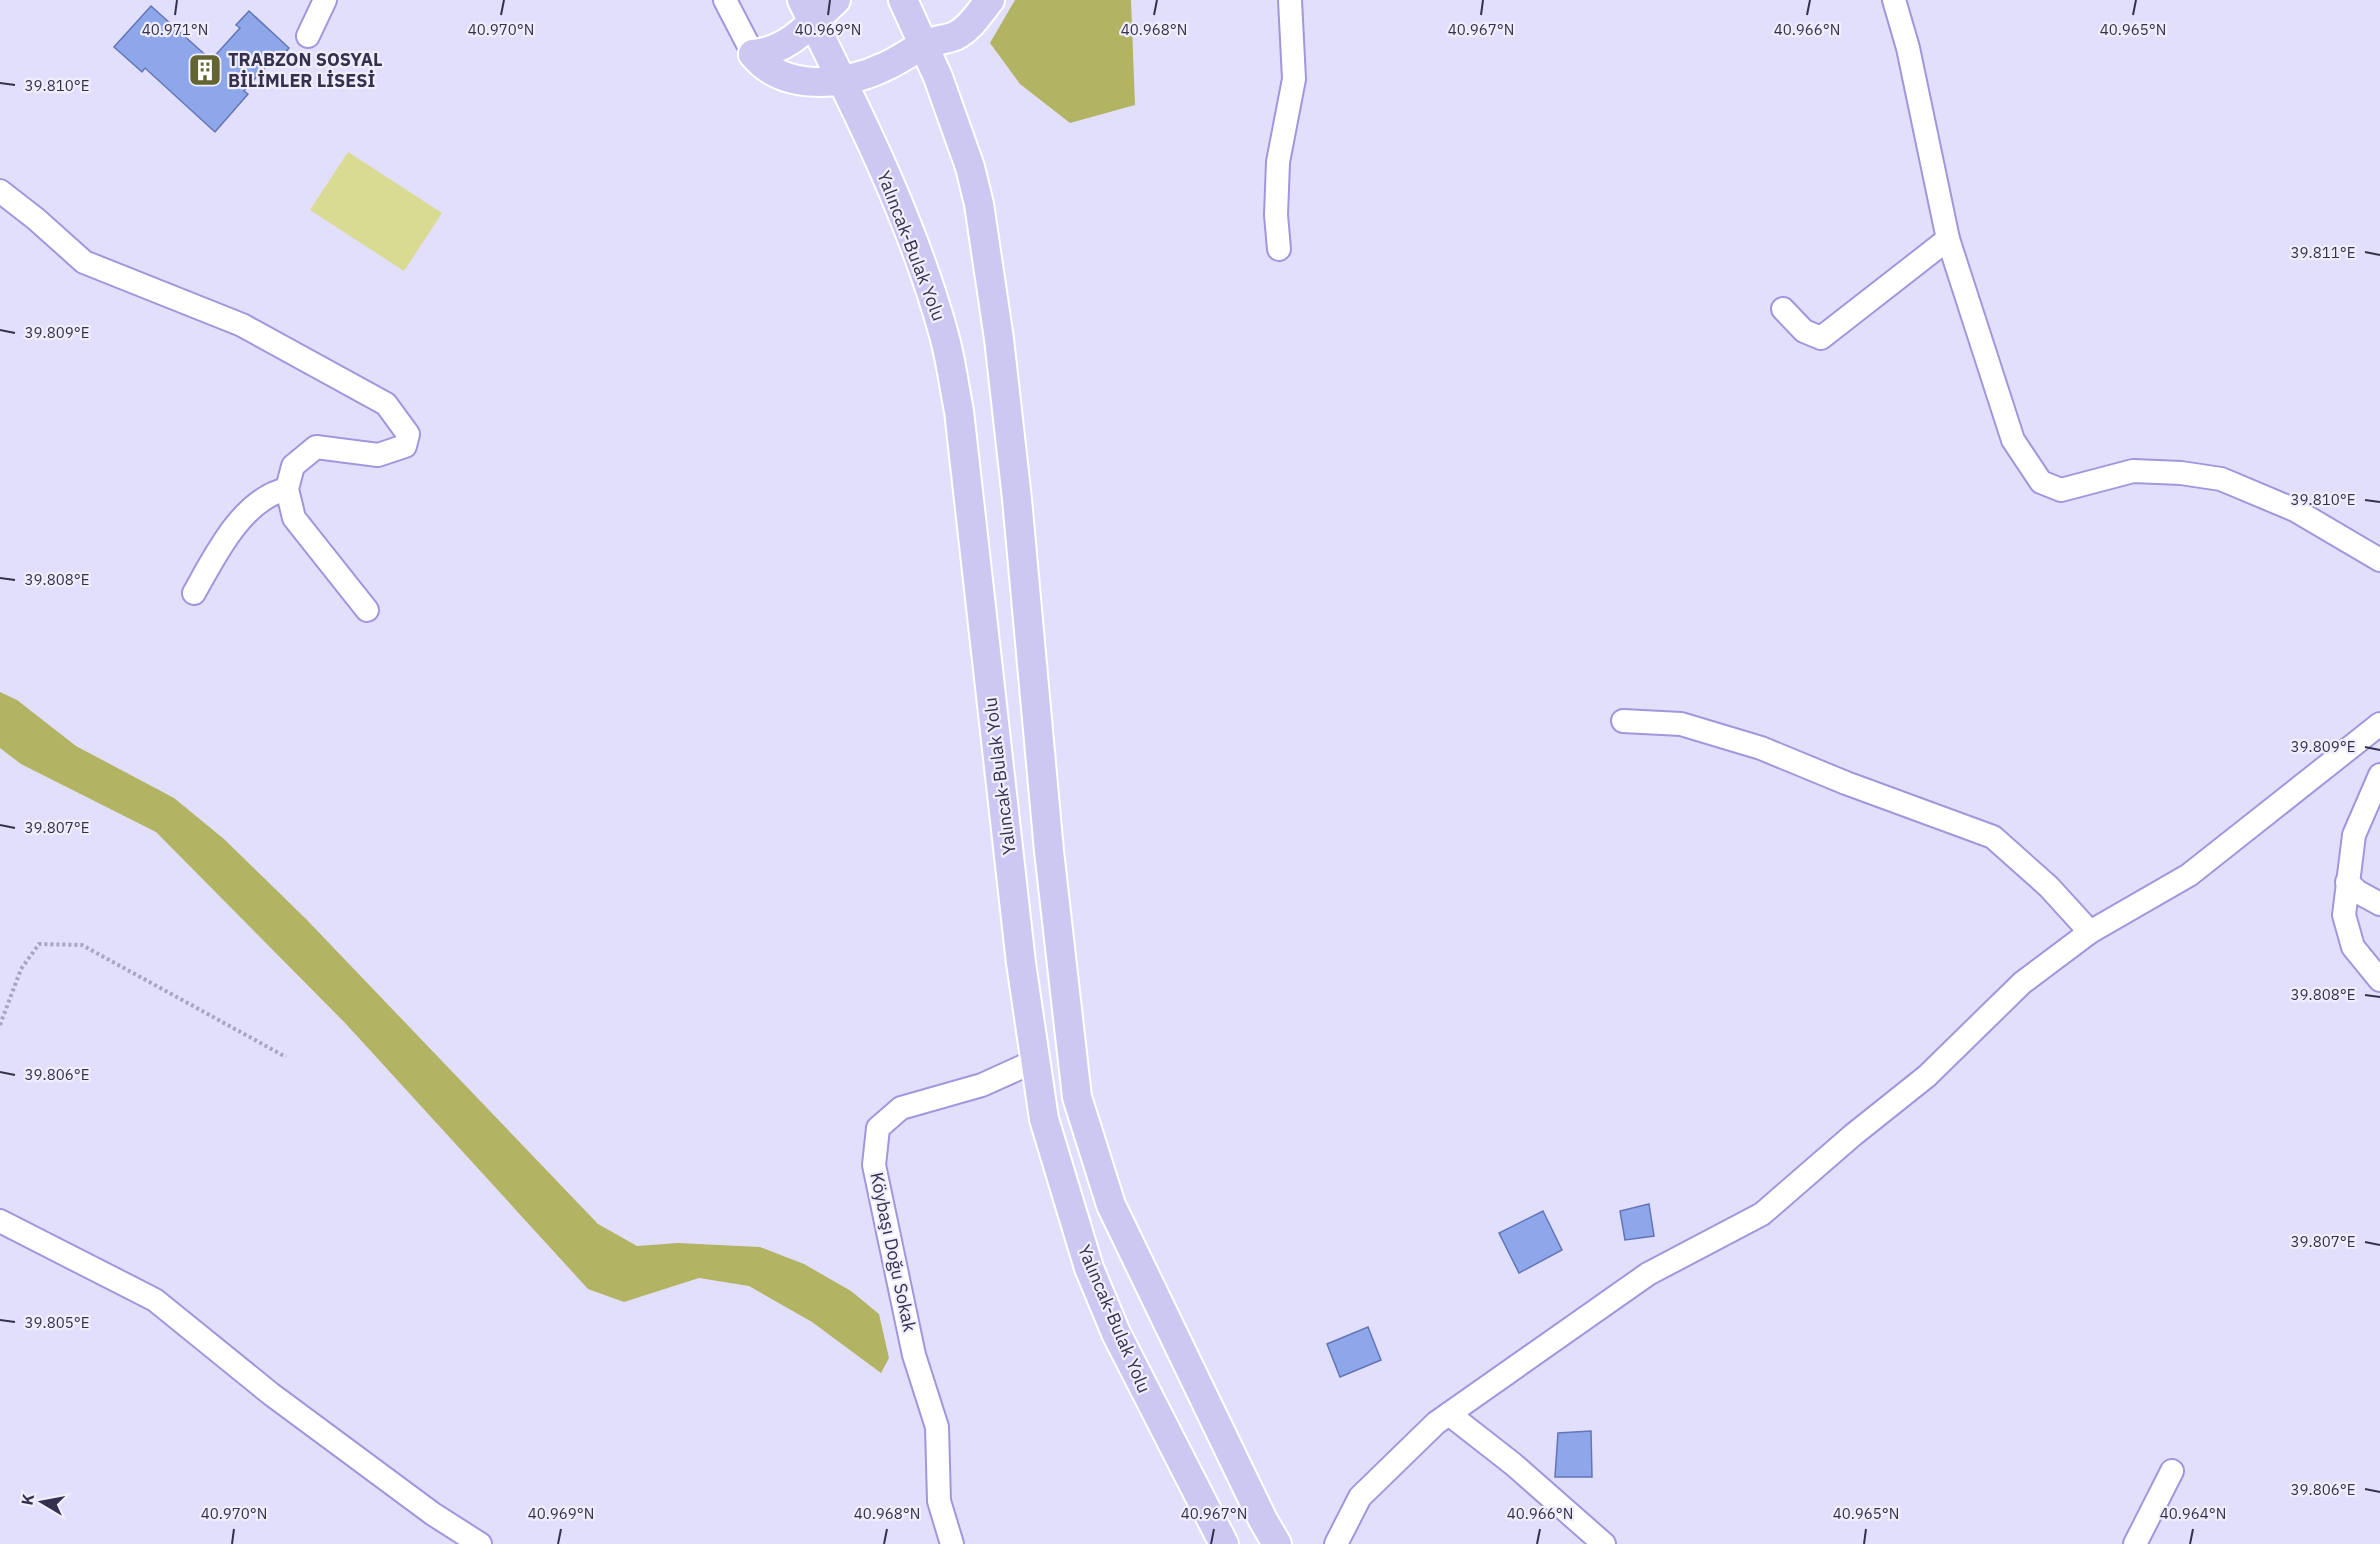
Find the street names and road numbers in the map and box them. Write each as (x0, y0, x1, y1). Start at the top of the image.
street label: Yalıncak-Bulak Yolu (872, 168, 951, 324)
street label: Yalıncak-Bulak Yolu (978, 696, 1021, 856)
street label: Köybaşı Doğu Sokak (865, 1170, 922, 1334)
street label: Yalıncak-Bulak Yolu (1073, 1241, 1156, 1396)

